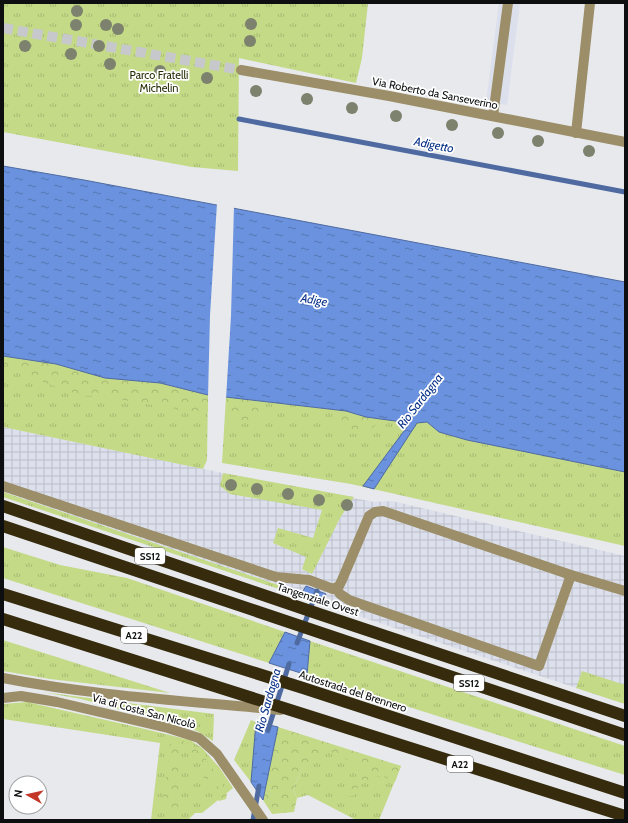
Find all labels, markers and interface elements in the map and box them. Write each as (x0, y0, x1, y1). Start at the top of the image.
park label: Parco Fratelli Michelin (130, 68, 188, 95)
street label: Via Roberto da Sanseverino (371, 74, 499, 112)
water label: Adigetto (412, 133, 455, 156)
water label: Adige (299, 290, 329, 309)
water label: Rio Sardagna (394, 370, 446, 431)
road number: SS12 (135, 548, 165, 564)
street label: Tangenziale Ovest (275, 579, 361, 619)
road number: A22 (121, 627, 147, 643)
water label: Rio Sardagna (251, 666, 284, 733)
street label: Autostrada del Brennero (297, 667, 409, 715)
road number: SS12 (454, 675, 484, 691)
street label: Via di Costa San Nicolò (91, 690, 197, 732)
road number: A22 (447, 756, 473, 772)
north arrow (8, 775, 48, 815)
text: N (11, 789, 26, 798)

